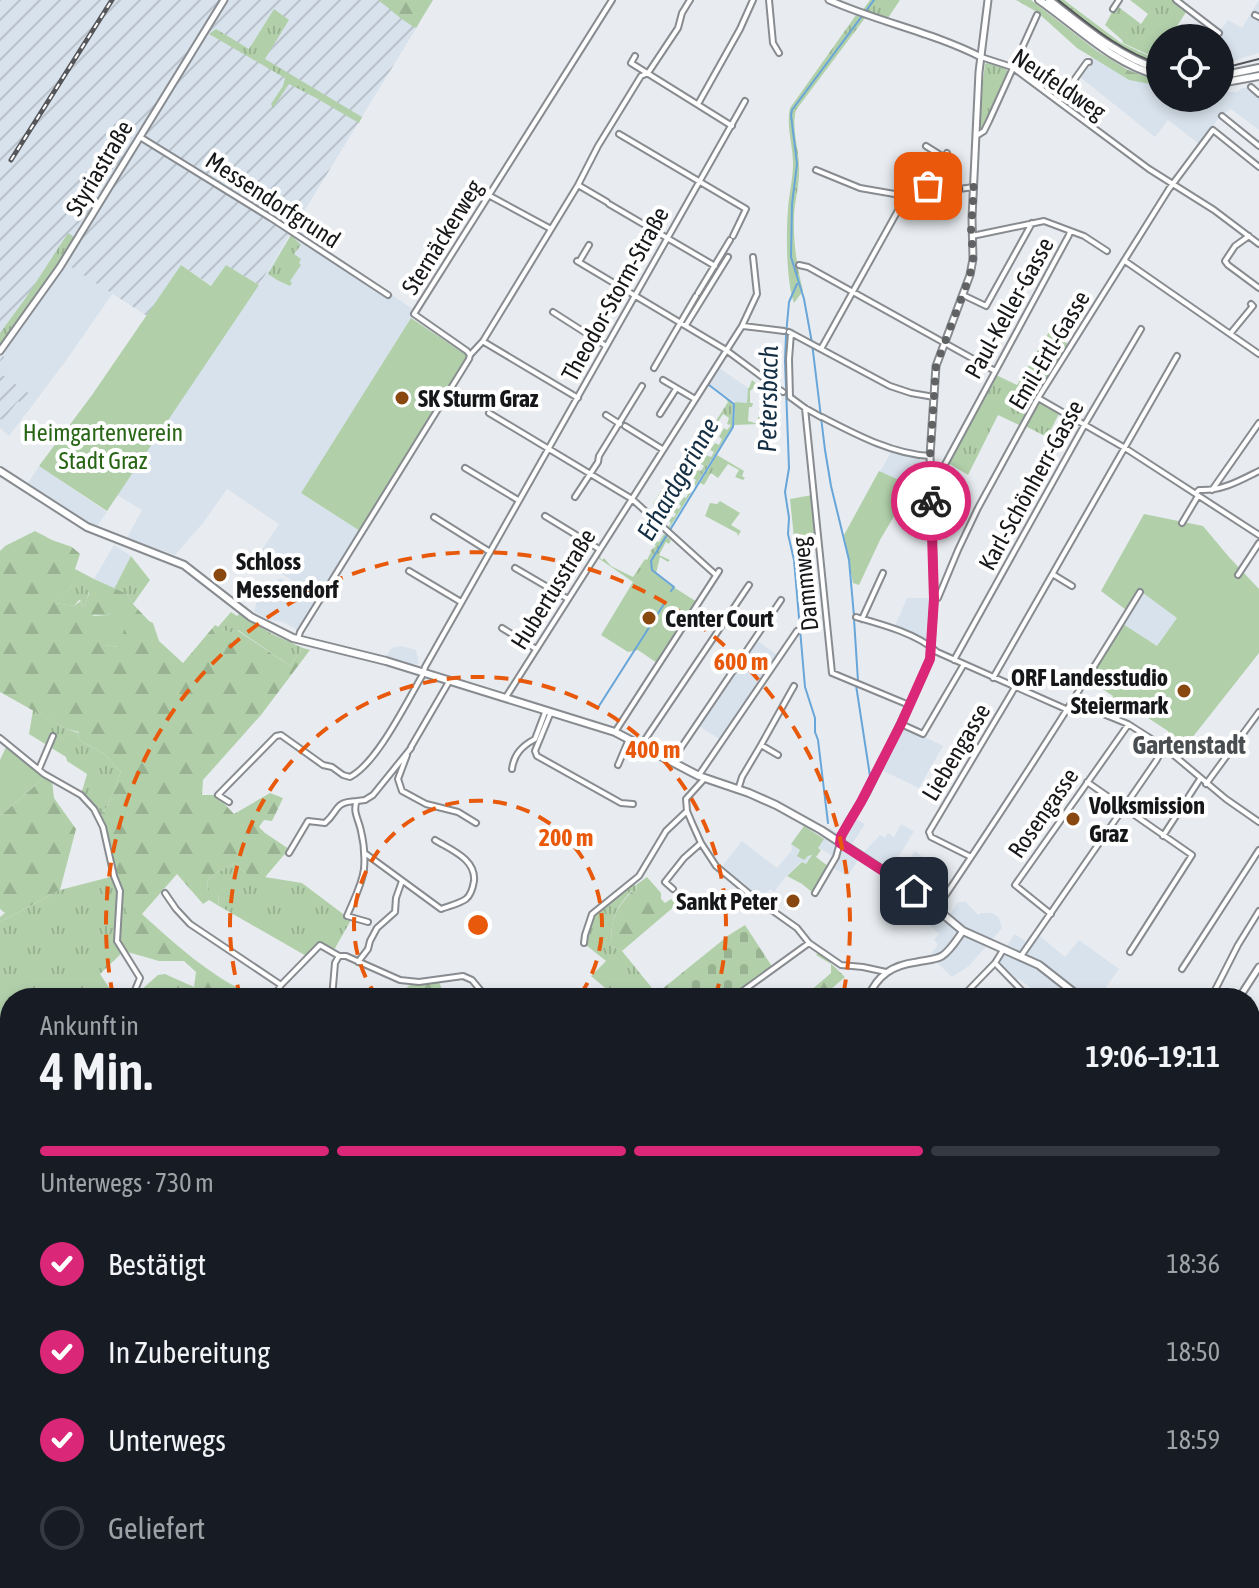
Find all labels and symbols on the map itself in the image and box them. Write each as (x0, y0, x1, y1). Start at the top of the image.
street label: Neufeldweg (1007, 43, 1111, 125)
street label: Styriastraße (60, 116, 138, 220)
street label: Messendorfgrund (201, 147, 345, 253)
pin (894, 152, 962, 220)
street label: Sternäckerweg (396, 174, 488, 299)
street label: Theodor-Storm-Straße (556, 202, 674, 386)
street label: Paul-Keller-Gasse (959, 233, 1059, 383)
street label: Emil-Ertl-Gasse (1003, 286, 1095, 414)
water label: Petersbach (752, 345, 784, 453)
place label: SK Sturm Graz (418, 385, 539, 412)
marker: SK Sturm Graz (393, 389, 411, 407)
street label: Karl-Schönherr-Gasse (973, 395, 1089, 575)
water label: Erhardgerinne (631, 412, 725, 546)
park label: Heimgartenverein Stadt Graz (23, 419, 183, 474)
courier (891, 461, 971, 541)
street label: Hubertusstraße (505, 524, 601, 654)
street label: Dammweg (787, 535, 823, 632)
place label: Schloss Messendorf (236, 548, 339, 603)
marker: Schloss Messendorf (211, 566, 229, 584)
place label: Center Court (665, 605, 774, 632)
marker: Center Court (640, 609, 658, 627)
text: 600 m (714, 648, 768, 675)
place label: ORF Landesstudio Steiermark (1011, 664, 1168, 719)
marker: ORF Landesstudio Steiermark (1175, 682, 1193, 700)
street label: Liebengasse (916, 699, 996, 805)
district label: Gartenstadt (1132, 730, 1246, 760)
text: 400 m (625, 736, 680, 763)
street label: Rosengasse (1002, 763, 1084, 863)
place label: Volksmission Graz (1088, 792, 1205, 847)
marker: Volksmission Graz (1064, 810, 1082, 828)
text: 200 m (539, 824, 593, 851)
pin (880, 857, 948, 925)
place label: Sankt Peter (676, 888, 778, 915)
marker: Sankt Peter (784, 892, 802, 910)
centre of rings (464, 911, 492, 939)

